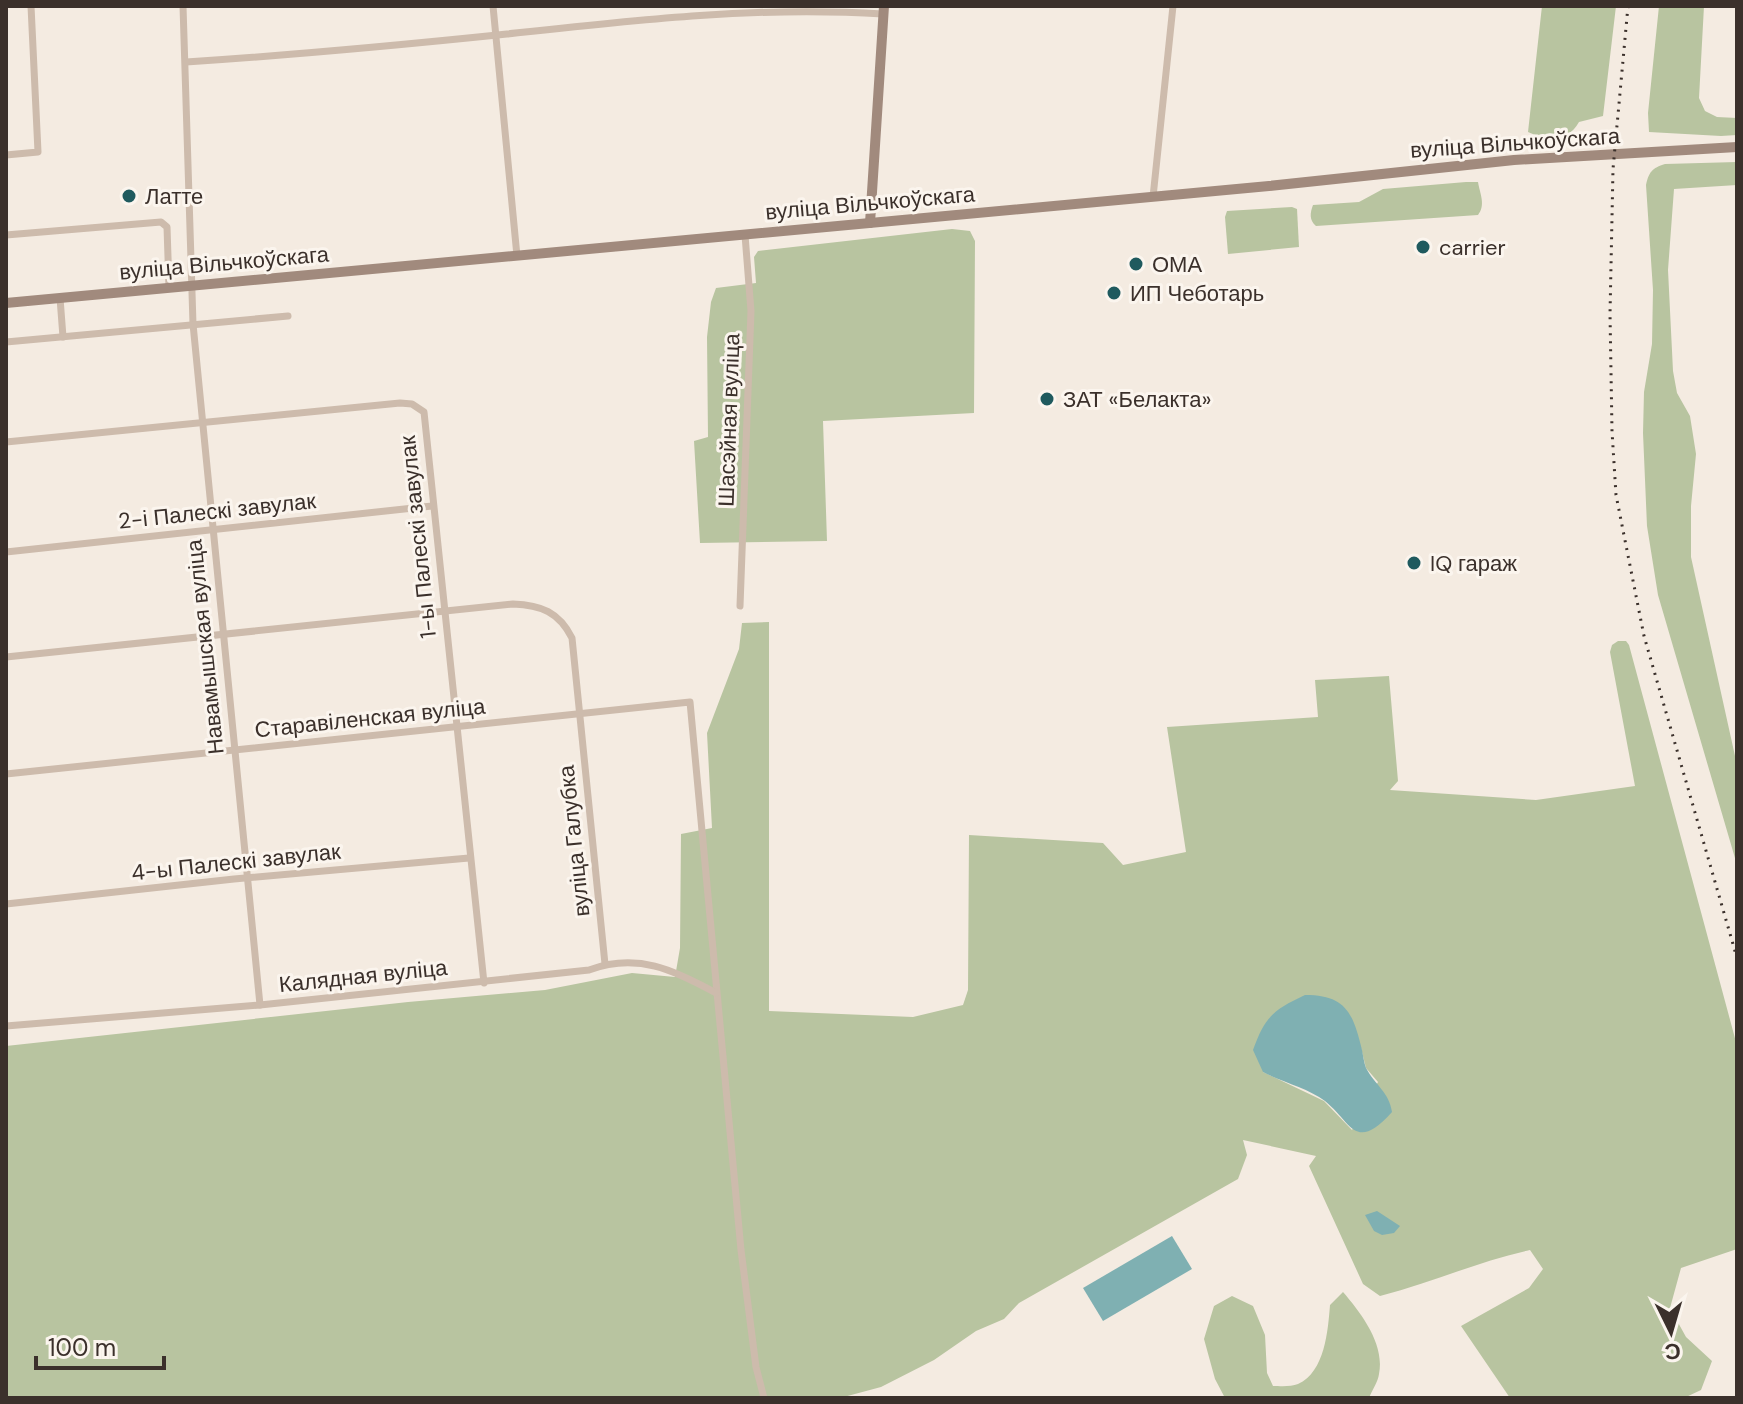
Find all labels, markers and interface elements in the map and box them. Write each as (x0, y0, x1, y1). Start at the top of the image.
street label: вуліца Вільчкоўскага (1409, 121, 1622, 165)
street label: вуліца Вільчкоўскага (764, 179, 977, 227)
place label: Латте (145, 182, 203, 211)
marker: Латте (120, 187, 138, 205)
place label: carrier (1439, 233, 1506, 262)
marker: carrier (1414, 238, 1432, 256)
street label: вуліца Вільчкоўскага (118, 239, 331, 287)
place label: ОМА (1152, 250, 1202, 279)
marker: ОМА (1127, 255, 1145, 273)
place label: ИП Чеботарь (1130, 279, 1264, 308)
marker: ИП Чеботарь (1105, 284, 1123, 302)
street label: Шасэйная вуліца (711, 332, 747, 507)
place label: ЗАТ «Белакта» (1063, 385, 1211, 414)
marker: ЗАТ «Белакта» (1038, 390, 1056, 408)
street label: 1-ы Палескі завулак (393, 434, 443, 640)
street label: 2-і Палескі завулак (117, 486, 318, 536)
street label: Навамышская вуліца (179, 537, 231, 756)
place label: IQ гараж (1430, 549, 1517, 578)
marker: IQ гараж (1405, 554, 1423, 572)
street label: Старавіленская вуліца (253, 691, 487, 745)
street label: вуліца Галубка (552, 763, 596, 918)
street label: 4-ы Палескі завулак (130, 837, 342, 887)
street label: Калядная вуліца (277, 953, 449, 999)
north arrow (1631, 1292, 1711, 1372)
scale bar (36, 1320, 164, 1370)
text: 100 m (48, 1332, 116, 1363)
text: С (1663, 1336, 1682, 1367)

